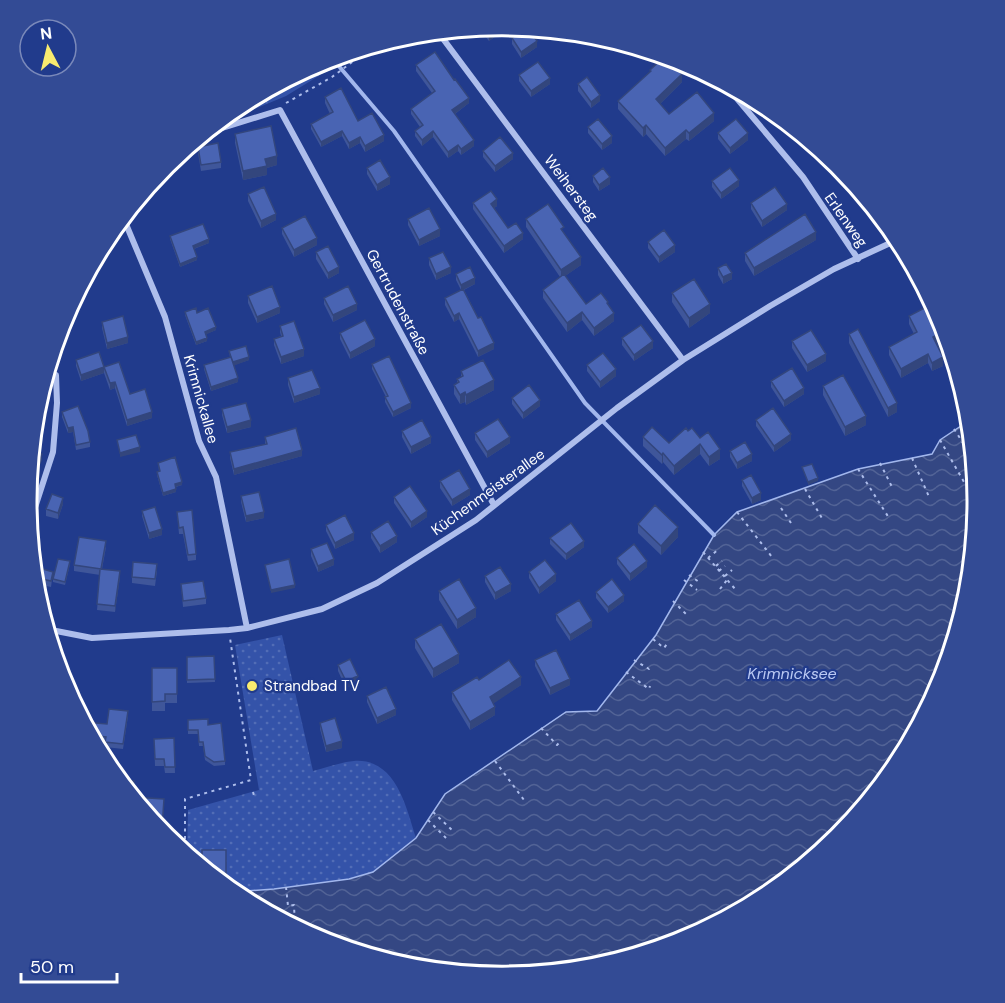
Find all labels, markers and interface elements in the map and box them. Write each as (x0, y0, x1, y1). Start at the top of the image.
north arrow (18, 18, 78, 78)
text: N (39, 22, 53, 45)
street label: Weihersteg (539, 151, 603, 225)
street label: Erlenweg (820, 189, 872, 251)
street label: Gertrudenstraße (362, 246, 434, 358)
street label: Krimnickallee (179, 352, 223, 446)
street label: Küchenmeisterallee (427, 444, 549, 540)
water label: Krimnicksee (747, 663, 837, 684)
place label: Strandbad TV (264, 676, 360, 696)
marker: Strandbad TV (245, 679, 259, 693)
scale bar (21, 946, 117, 984)
text: 50 m (30, 955, 74, 979)

